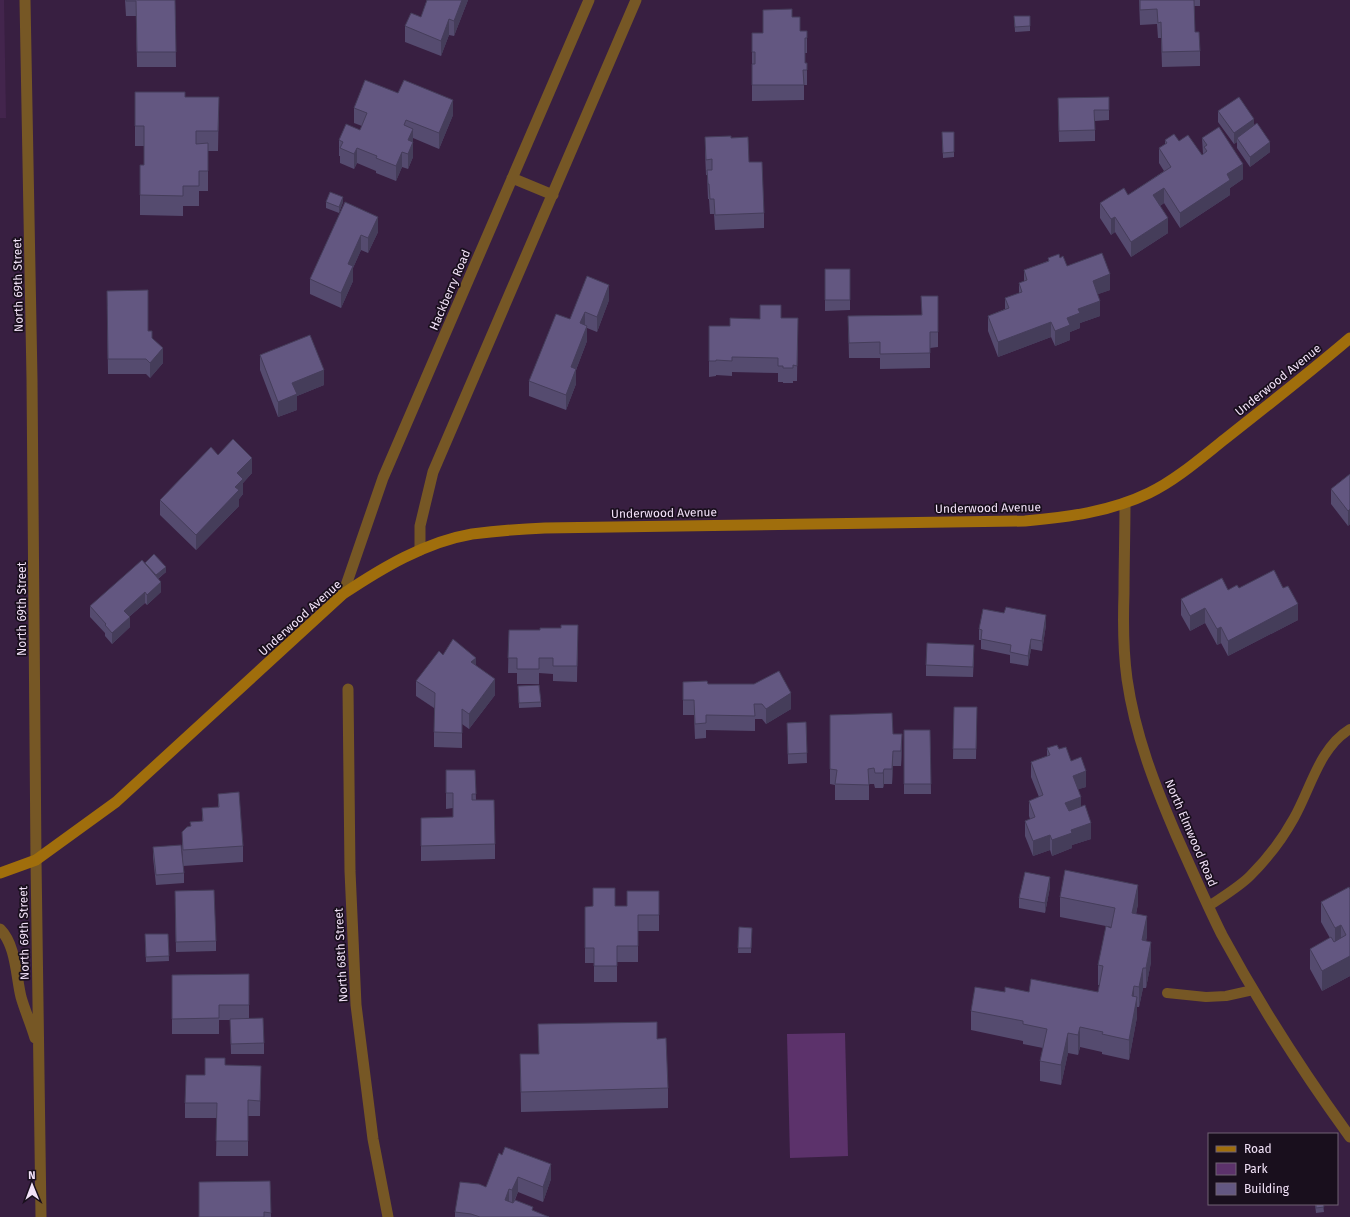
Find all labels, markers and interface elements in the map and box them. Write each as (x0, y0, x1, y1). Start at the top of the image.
street label: North 69th Street (10, 237, 26, 332)
street label: Hackberry Road (427, 248, 473, 332)
street label: Underwood Avenue (1232, 341, 1324, 419)
street label: Underwood Avenue (935, 500, 1041, 516)
street label: Underwood Avenue (611, 505, 717, 521)
street label: North 69th Street (15, 561, 29, 656)
street label: Underwood Avenue (256, 577, 344, 659)
street label: North Elmwood Road (1162, 777, 1220, 889)
street label: North 69th Street (16, 885, 32, 980)
street label: North 68th Street (332, 907, 350, 1003)
legend (1208, 1133, 1338, 1205)
text: Road (1244, 1142, 1272, 1156)
text: Park (1244, 1162, 1268, 1176)
north arrow (12, 1165, 52, 1205)
text: N (28, 1169, 36, 1182)
text: Building (1244, 1182, 1290, 1196)

